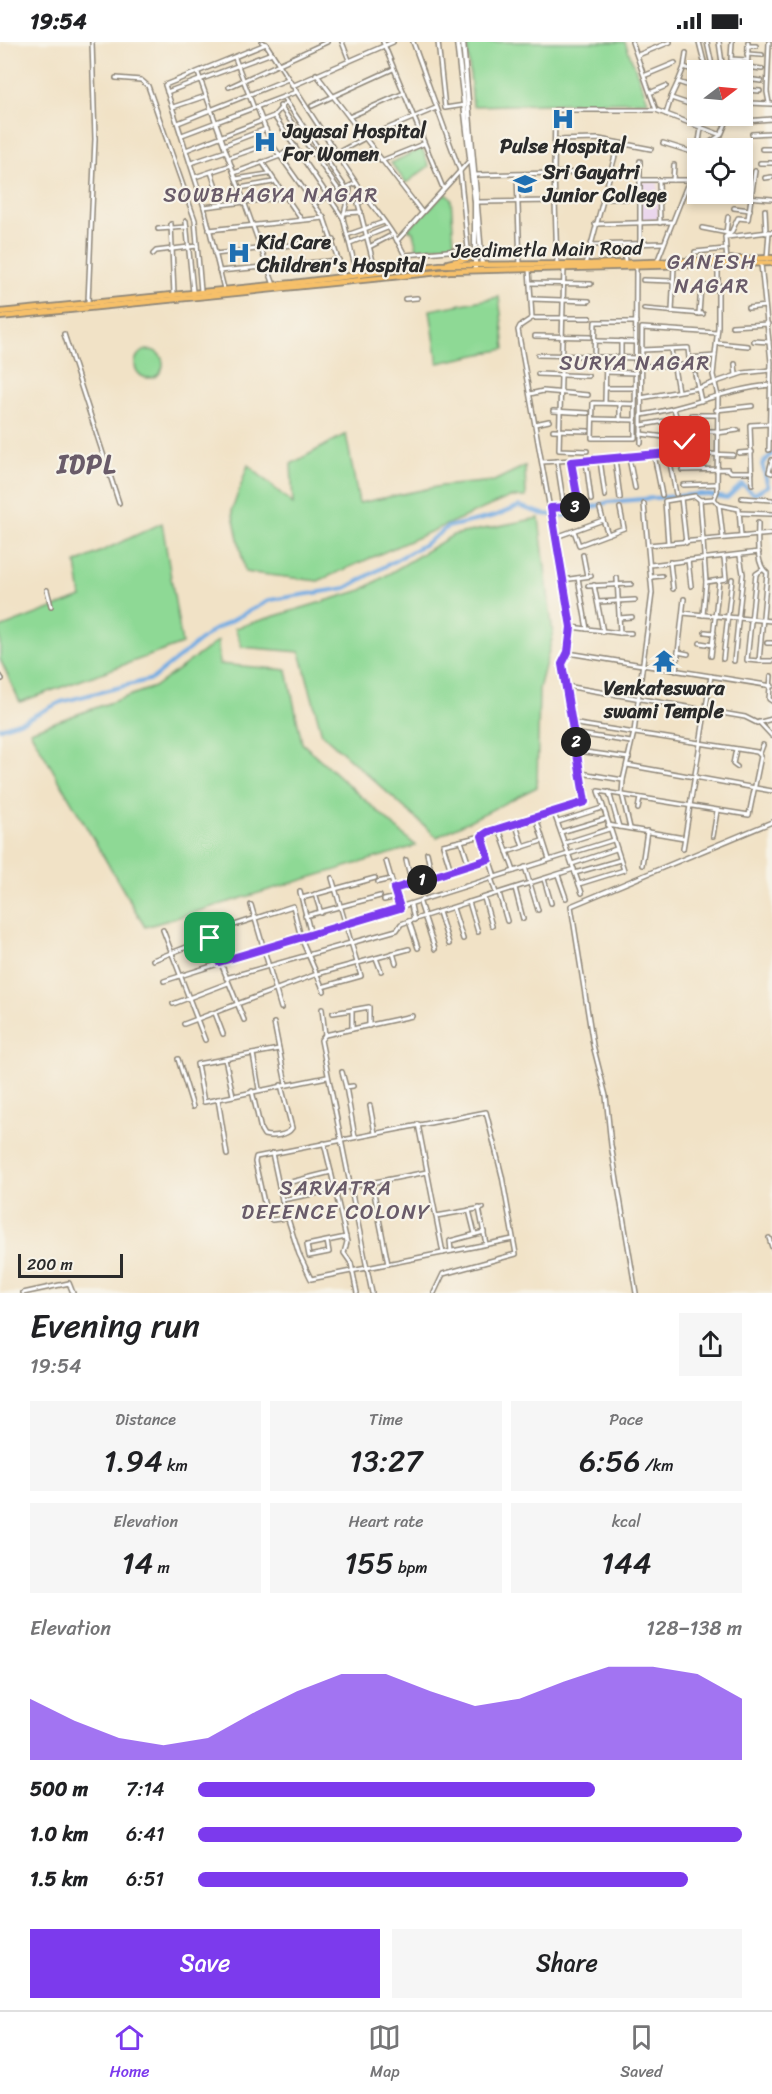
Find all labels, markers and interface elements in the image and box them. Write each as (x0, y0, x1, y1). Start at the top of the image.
text: 19:54 (30, 2, 87, 41)
north arrow (687, 60, 753, 126)
map controls (687, 60, 753, 204)
hospital icon: Pulse Hospital (550, 106, 576, 132)
place label: Jayasai Hospital For Women (282, 114, 427, 172)
hospital icon: Jayasai Hospital For Women (252, 129, 278, 155)
place label: Pulse Hospital (500, 129, 627, 164)
button: locate (687, 138, 753, 204)
place label: Sri Gayatri Junior College (542, 155, 667, 213)
school or university icon: Sri Gayatri Junior College (512, 171, 538, 197)
district label: SOWBHAGYA NAGAR (163, 176, 379, 214)
place label: Kid Care Children's Hospital (256, 225, 426, 283)
street label: Jeedimetla Main Road (450, 230, 644, 269)
hospital icon: Kid Care Children's Hospital (226, 240, 252, 266)
district label: GANESH NAGAR (667, 243, 757, 305)
district label: SURYA NAGAR (559, 344, 711, 382)
pin (659, 416, 710, 467)
icon: check (668, 425, 701, 458)
district label: IDPL (55, 441, 117, 487)
pin: 3 (560, 492, 590, 522)
text: 3 (571, 492, 579, 521)
temple icon: Venkateswara swami Temple (651, 648, 677, 674)
place label: Venkateswara swami Temple (603, 671, 725, 729)
pin: 2 (561, 727, 591, 757)
text: 2 (571, 727, 581, 756)
pin: 1 (407, 865, 437, 895)
text: 1 (419, 865, 425, 894)
pin (184, 912, 235, 963)
icon: arrive (193, 921, 226, 954)
district label: SARVATRA DEFENCE COLONY (241, 1169, 431, 1231)
text: 200 m (27, 1250, 73, 1279)
scale bar (18, 1251, 123, 1278)
text: Evening run (30, 1297, 200, 1355)
button: share (679, 1313, 742, 1376)
text: 19:54 (30, 1349, 82, 1384)
text: Distance (115, 1405, 176, 1434)
text: Time (369, 1405, 403, 1434)
text: Pace (609, 1405, 643, 1434)
text: 1.94 (104, 1434, 163, 1488)
text: 13:27 (350, 1434, 422, 1488)
text: 6:56 (579, 1434, 641, 1488)
text: km (163, 1451, 188, 1480)
text: /km (641, 1451, 674, 1480)
text: Elevation (113, 1507, 178, 1536)
text: Heart rate (348, 1507, 424, 1536)
text: kcal (612, 1507, 641, 1536)
text: 14 (122, 1536, 153, 1590)
text: 155 (344, 1536, 394, 1590)
text: 144 (601, 1536, 652, 1590)
text: m (153, 1553, 170, 1582)
text: bpm (394, 1553, 428, 1582)
text: Elevation (30, 1611, 111, 1646)
text: 128–138 m (646, 1611, 742, 1646)
text: 500 m (30, 1772, 88, 1807)
text: 7:14 (126, 1772, 165, 1807)
text: 1.0 km (30, 1817, 88, 1852)
text: 6:41 (126, 1817, 164, 1852)
text: 1.5 km (30, 1862, 88, 1897)
text: 6:51 (126, 1862, 164, 1897)
button: Save (30, 1929, 380, 1998)
button: Share (392, 1929, 742, 1998)
tab: Home (109, 2021, 149, 2086)
tab: Map (368, 2021, 401, 2086)
tab: Saved (620, 2021, 663, 2086)

